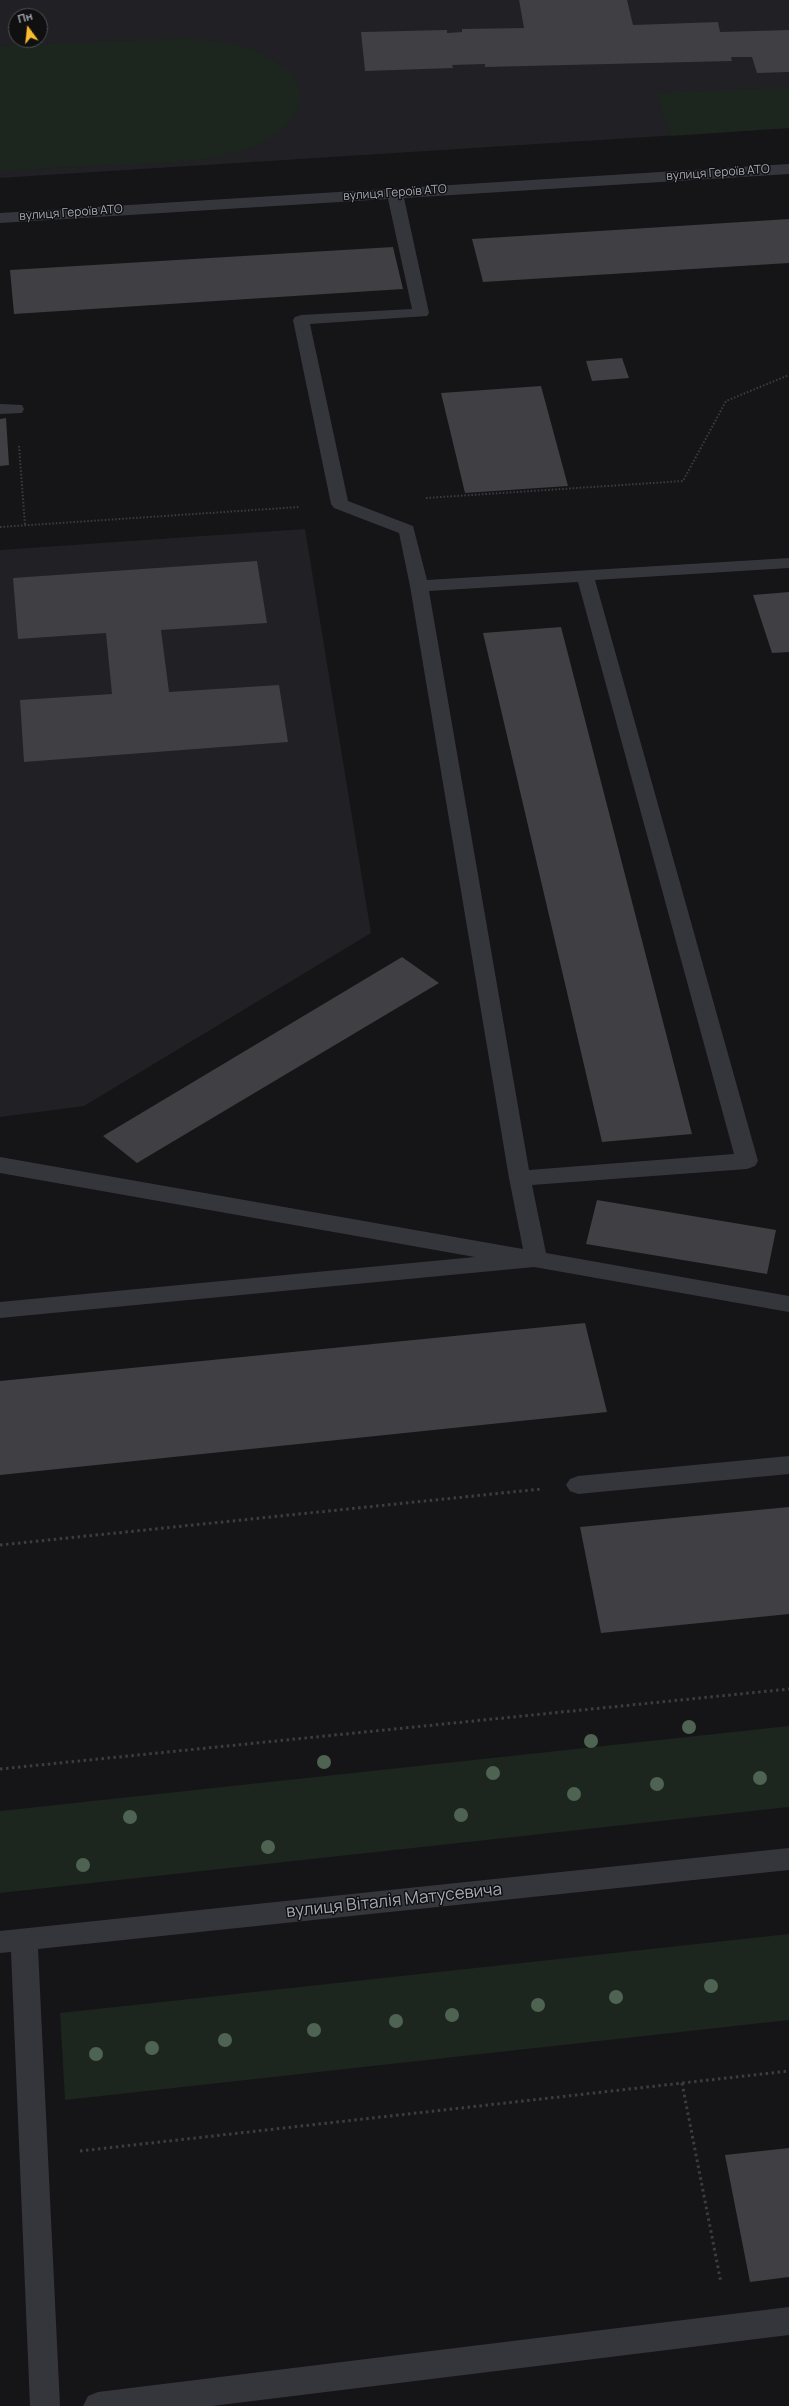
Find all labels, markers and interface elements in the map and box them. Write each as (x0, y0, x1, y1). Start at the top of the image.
north arrow (8, 8, 48, 48)
text: Пн (16, 8, 34, 26)
street label: вулиця Героїв АТО (666, 162, 770, 184)
street label: вулиця Героїв АТО (343, 182, 447, 204)
street label: вулиця Героїв АТО (19, 202, 123, 224)
street label: вулиця Віталія Матусевича (285, 1880, 503, 1922)

